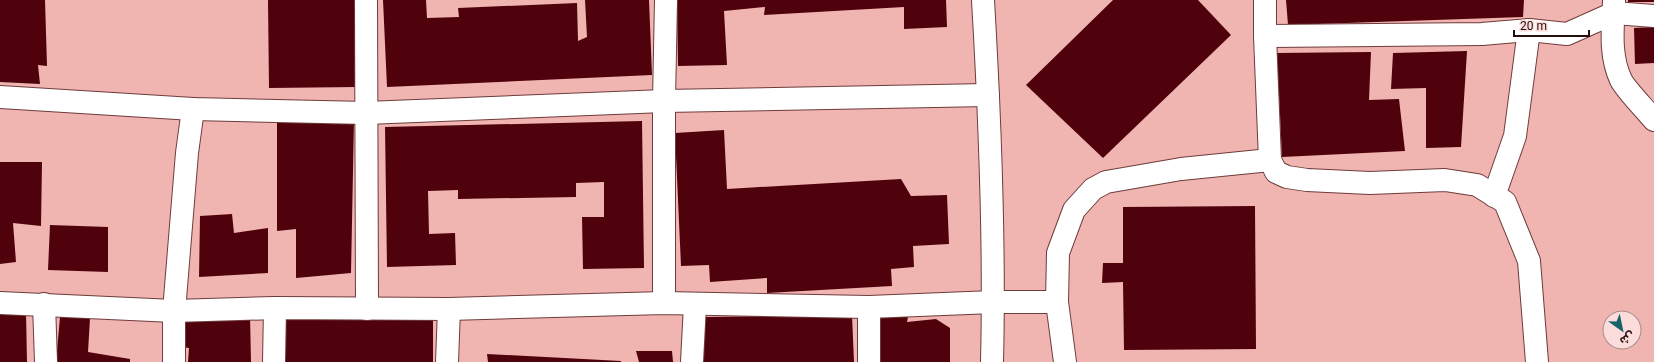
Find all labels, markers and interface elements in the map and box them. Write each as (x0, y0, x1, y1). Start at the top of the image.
scale bar (1514, 12, 1589, 38)
text: 20 m (1520, 19, 1547, 33)
north arrow (1602, 310, 1642, 350)
text: ش (1617, 328, 1637, 348)

